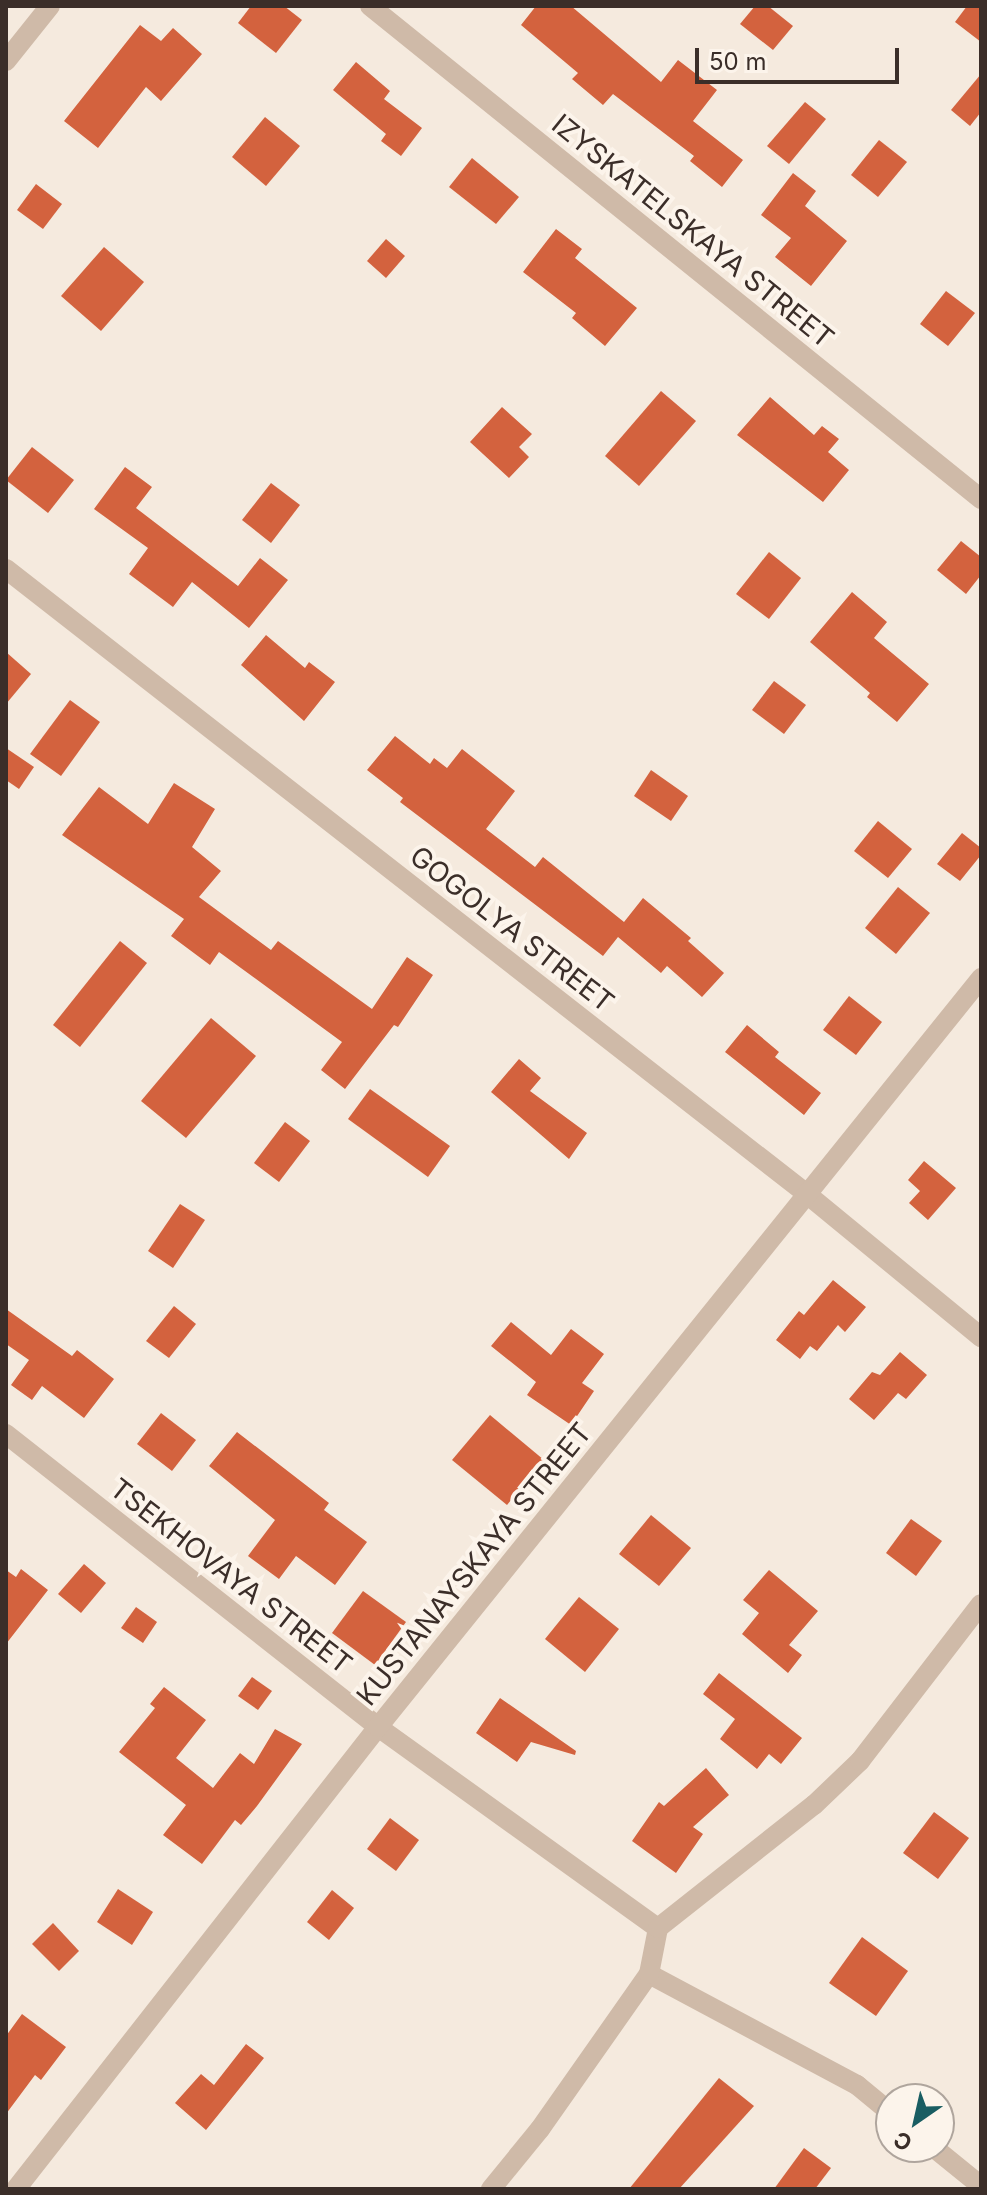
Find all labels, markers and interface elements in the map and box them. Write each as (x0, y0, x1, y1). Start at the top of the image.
scale bar (699, 32, 903, 82)
text: 50 m (709, 47, 767, 76)
street label: IZYSKATELSKAYA STREET (545, 107, 841, 355)
street label: GOGOLYA STREET (403, 839, 621, 1019)
street label: KUSTANAYSKAYA STREET (350, 1416, 598, 1712)
street label: TSEKHOVAYA STREET (103, 1471, 359, 1681)
north arrow (875, 2083, 955, 2163)
text: С (889, 2126, 917, 2157)

